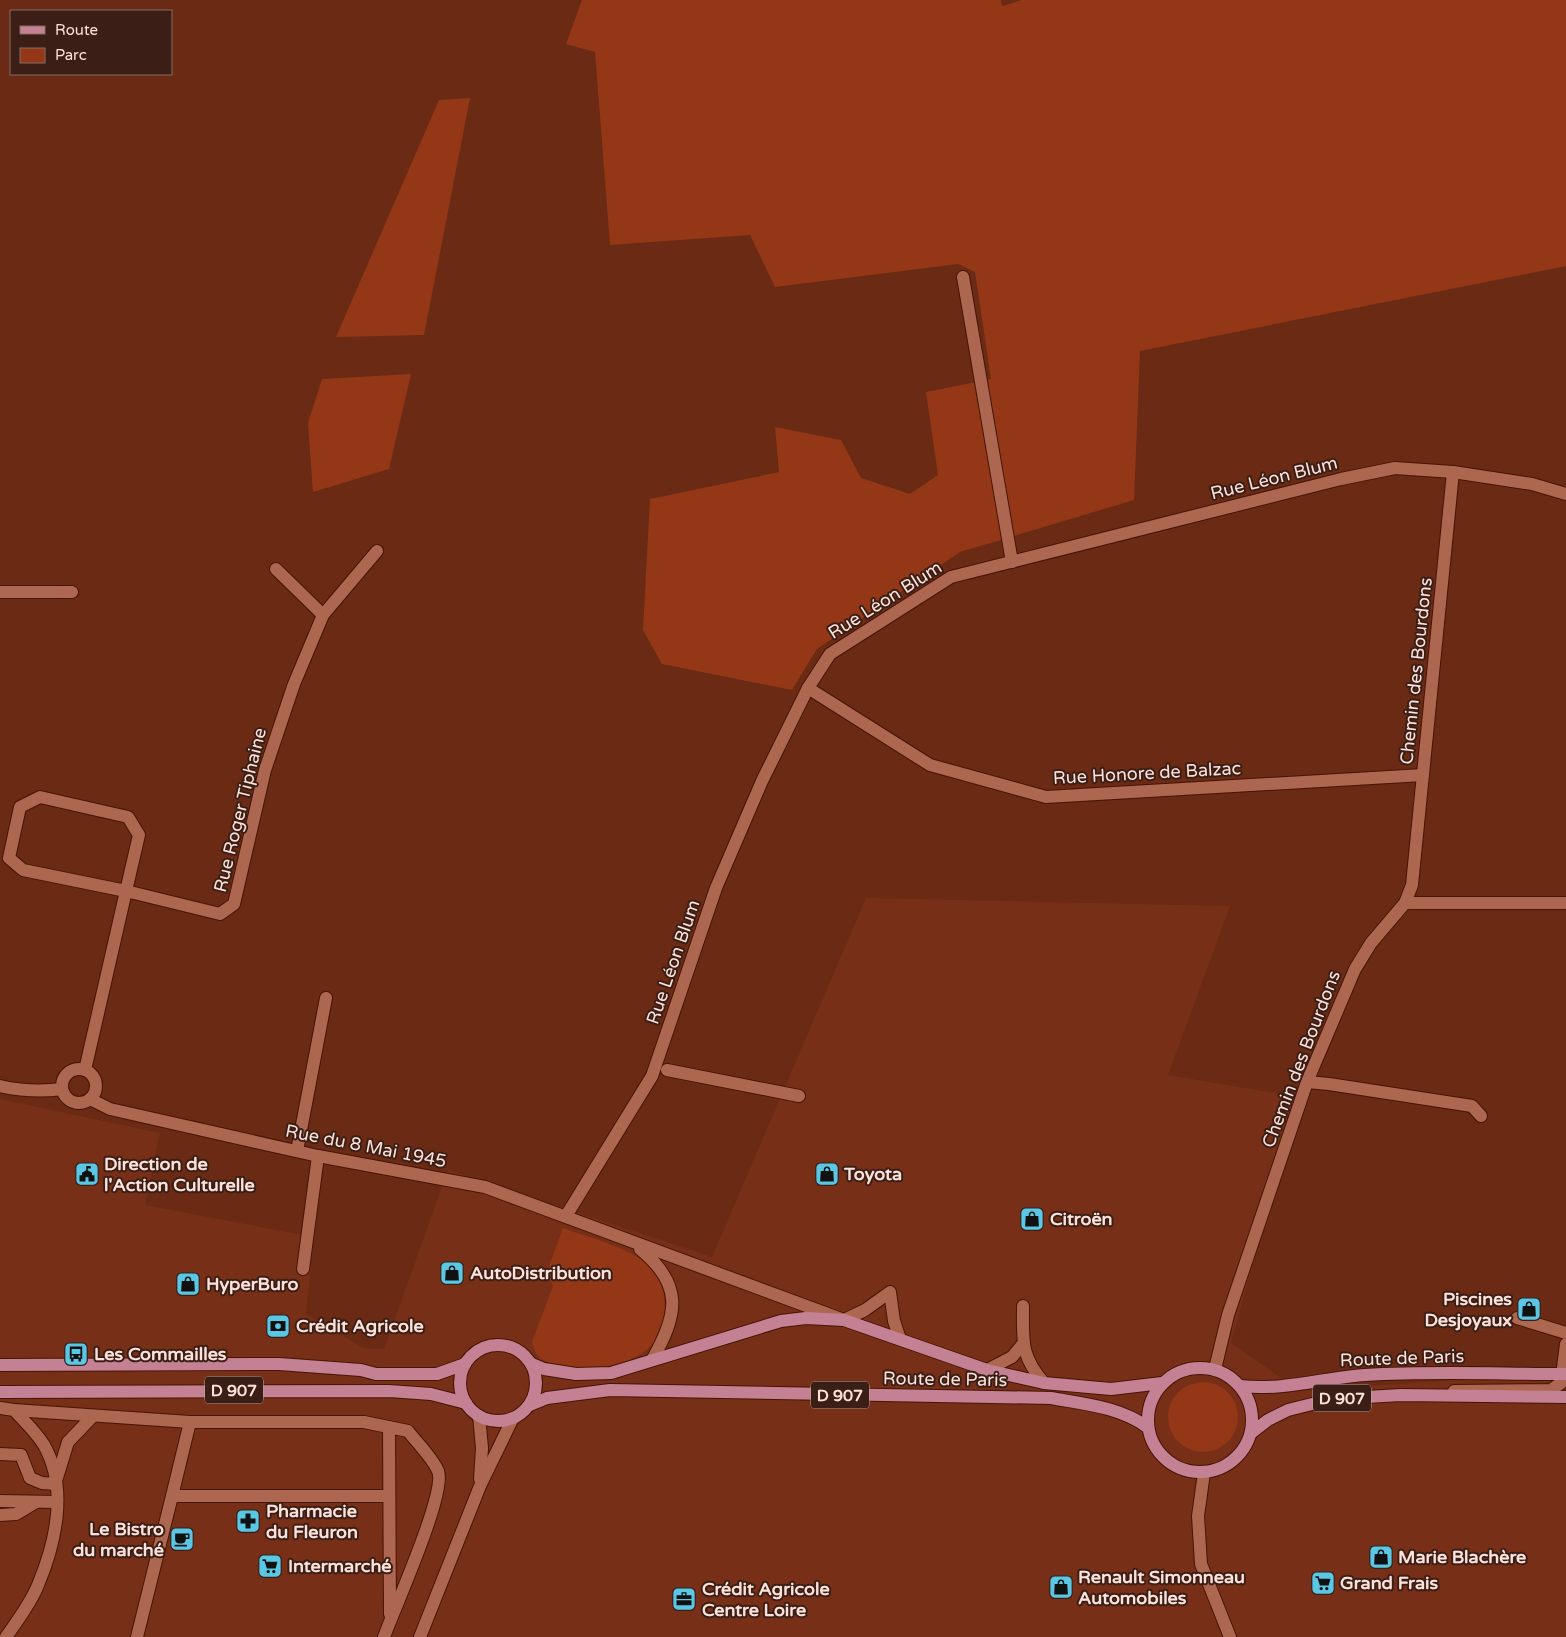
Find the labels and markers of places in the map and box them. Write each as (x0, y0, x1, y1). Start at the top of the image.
place label: Direction de l'Action Culturelle (104, 1153, 255, 1196)
public building icon: Direction de l'Action Culturelle (74, 1161, 100, 1187)
shop icon: Toyota (814, 1161, 840, 1187)
place label: Toyota (843, 1163, 902, 1185)
shop icon: Citroën (1019, 1206, 1045, 1232)
place label: Citroën (1050, 1208, 1113, 1230)
shop icon: AutoDistribution (439, 1260, 465, 1286)
place label: AutoDistribution (470, 1262, 612, 1284)
shop icon: HyperBuro (175, 1271, 201, 1297)
place label: HyperBuro (206, 1273, 298, 1295)
place label: Piscines Desjoyaux (1425, 1288, 1512, 1331)
shop icon: Piscines Desjoyaux (1516, 1296, 1542, 1322)
bank icon: Crédit Agricole (265, 1313, 291, 1339)
place label: Crédit Agricole (296, 1315, 424, 1337)
bus stop icon: Les Commailles (63, 1341, 89, 1367)
place label: Les Commailles (94, 1343, 227, 1365)
place label: Pharmacie du Fleuron (266, 1500, 358, 1543)
pharmacy icon: Pharmacie du Fleuron (235, 1508, 261, 1534)
place label: Le Bistro du marché (73, 1518, 164, 1561)
cafe icon: Le Bistro du marché (169, 1526, 195, 1552)
shop icon: Marie Blachère (1368, 1544, 1394, 1570)
place label: Marie Blachère (1398, 1546, 1526, 1568)
supermarket icon: Intermarché (257, 1553, 283, 1579)
place label: Intermarché (288, 1555, 392, 1577)
place label: Renault Simonneau Automobiles (1078, 1566, 1245, 1609)
supermarket icon: Grand Frais (1310, 1570, 1336, 1596)
place label: Grand Frais (1340, 1572, 1439, 1594)
shop icon: Renault Simonneau Automobiles (1048, 1574, 1074, 1600)
place label: Crédit Agricole Centre Loire (702, 1578, 830, 1621)
office icon: Crédit Agricole Centre Loire (671, 1586, 697, 1612)

